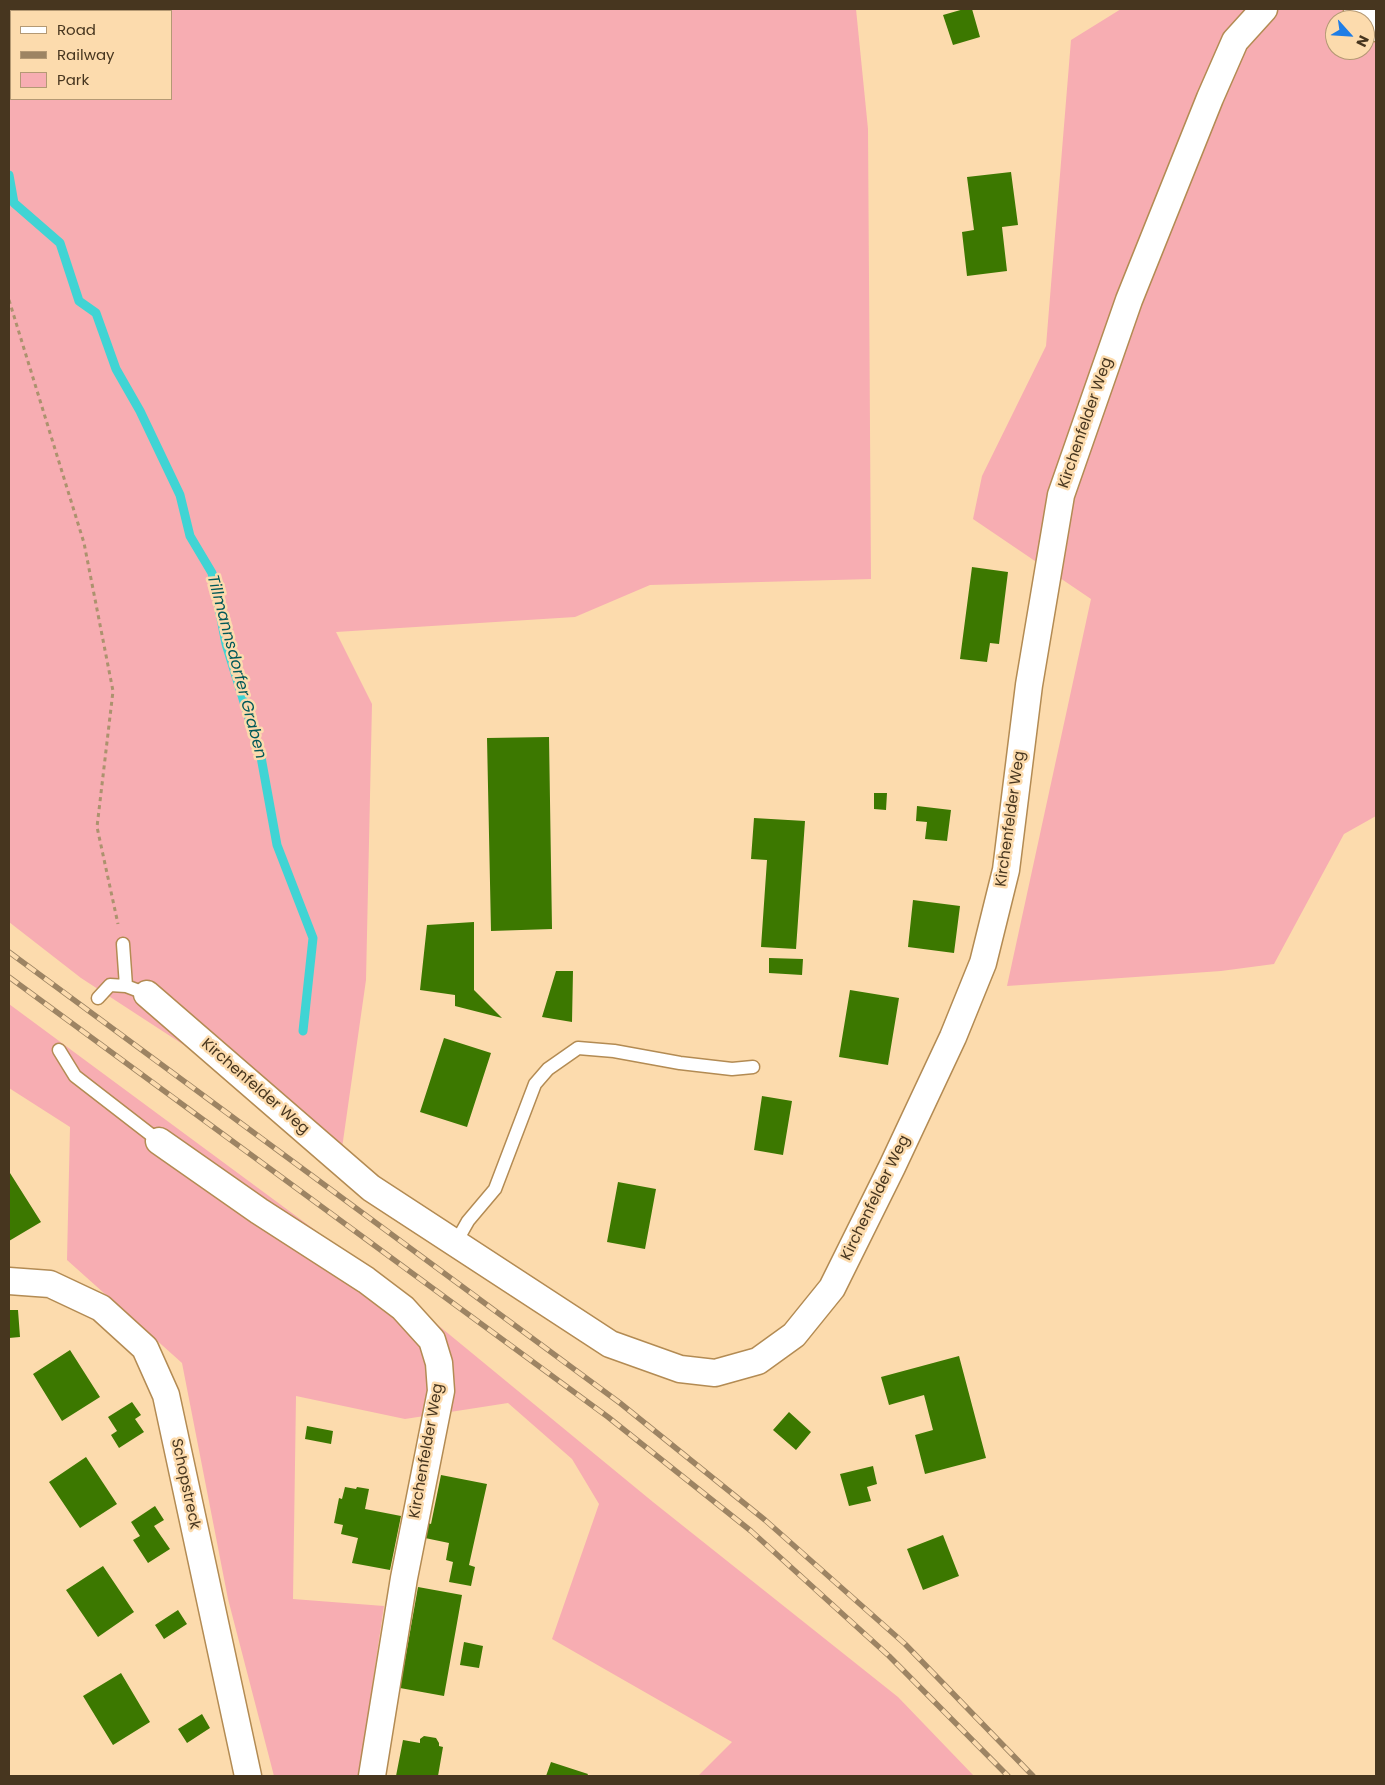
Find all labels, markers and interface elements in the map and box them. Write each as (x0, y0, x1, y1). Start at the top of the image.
legend (10, 10, 172, 100)
north arrow (1325, 10, 1375, 60)
text: Road (57, 19, 96, 40)
text: N (1351, 32, 1374, 50)
text: Railway (57, 44, 115, 65)
text: Park (57, 69, 89, 90)
street label: Kirchenfelder Weg (1055, 355, 1117, 491)
water label: Tillmannsdorfer Graben (202, 573, 270, 761)
street label: Kirchenfelder Weg (993, 750, 1029, 888)
street label: Kirchenfelder Weg (197, 1035, 313, 1139)
street label: Kirchenfelder Weg (838, 1133, 914, 1263)
street label: Kirchenfelder Weg (406, 1382, 448, 1520)
street label: Schopstreck (167, 1437, 203, 1531)

